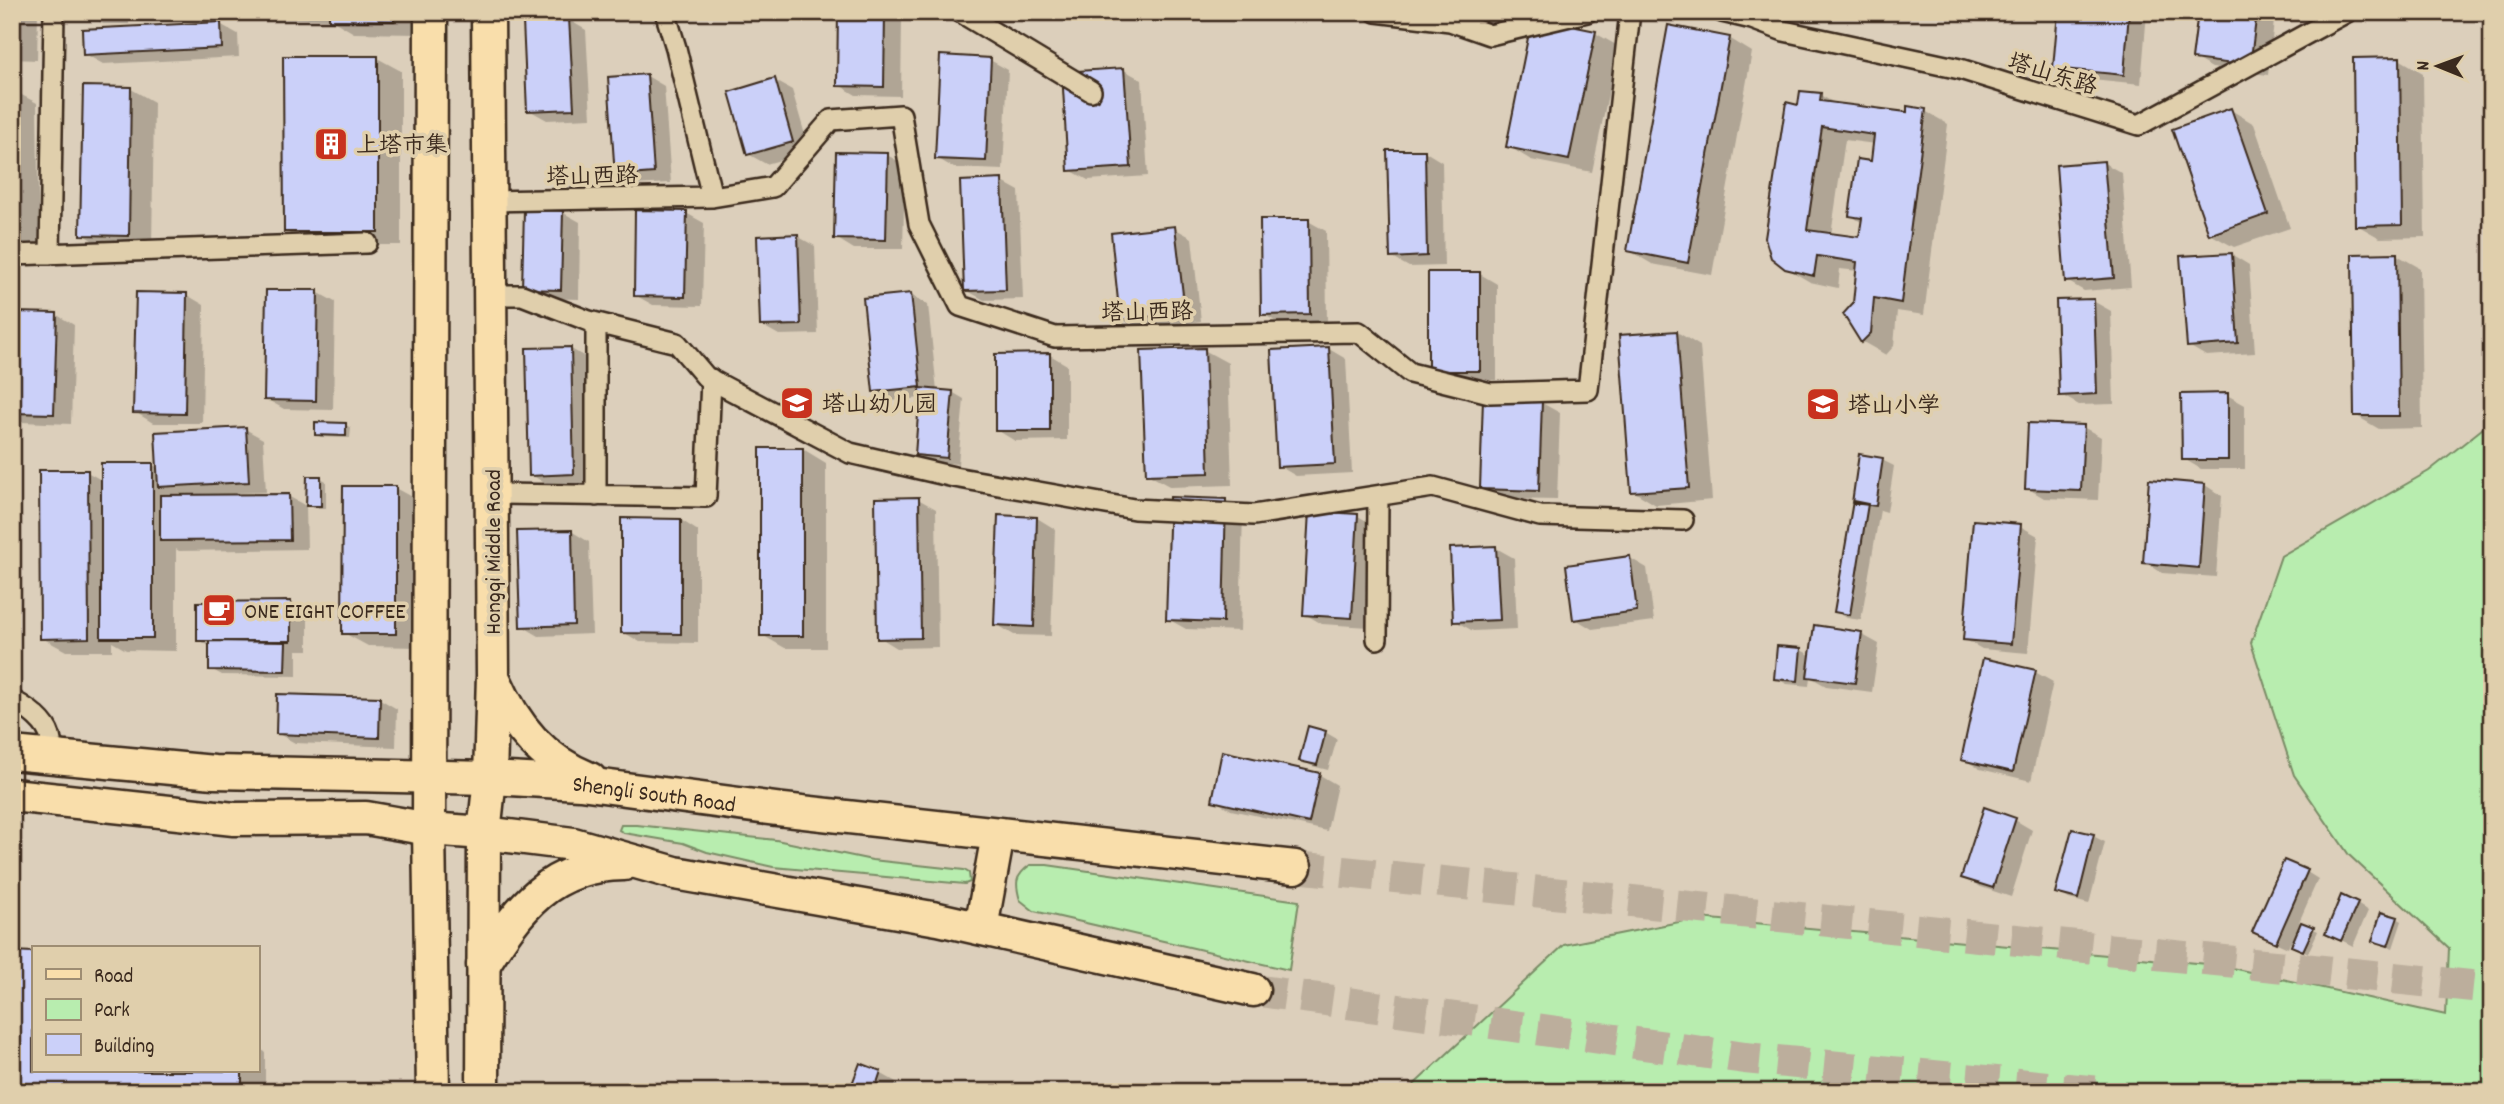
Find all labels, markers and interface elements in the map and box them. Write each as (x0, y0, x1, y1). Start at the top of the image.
north arrow (2402, 32, 2472, 102)
street label: 塔山东路 (2003, 47, 2101, 106)
text: N (2411, 61, 2438, 71)
building icon: 上塔市集 (312, 125, 350, 163)
place label: 上塔市集 (356, 131, 448, 164)
street label: 塔山西路 (546, 161, 638, 196)
street label: 塔山西路 (1101, 297, 1193, 332)
school or university icon: 塔山幼儿园 (778, 384, 816, 422)
school or university icon: 塔山小学 (1804, 385, 1842, 423)
place label: 塔山幼儿园 (822, 390, 937, 423)
place label: 塔山小学 (1848, 391, 1940, 424)
street label: Hongqi Middle Road (479, 469, 512, 635)
cafe icon: ONE EIGHT COFFEE (200, 591, 238, 629)
place label: ONE EIGHT COFFEE (244, 597, 406, 630)
street label: Shengli South Road (572, 770, 737, 823)
legend (32, 946, 259, 1072)
text: Road (94, 963, 133, 993)
text: Park (94, 997, 130, 1027)
text: Building (94, 1033, 154, 1063)

